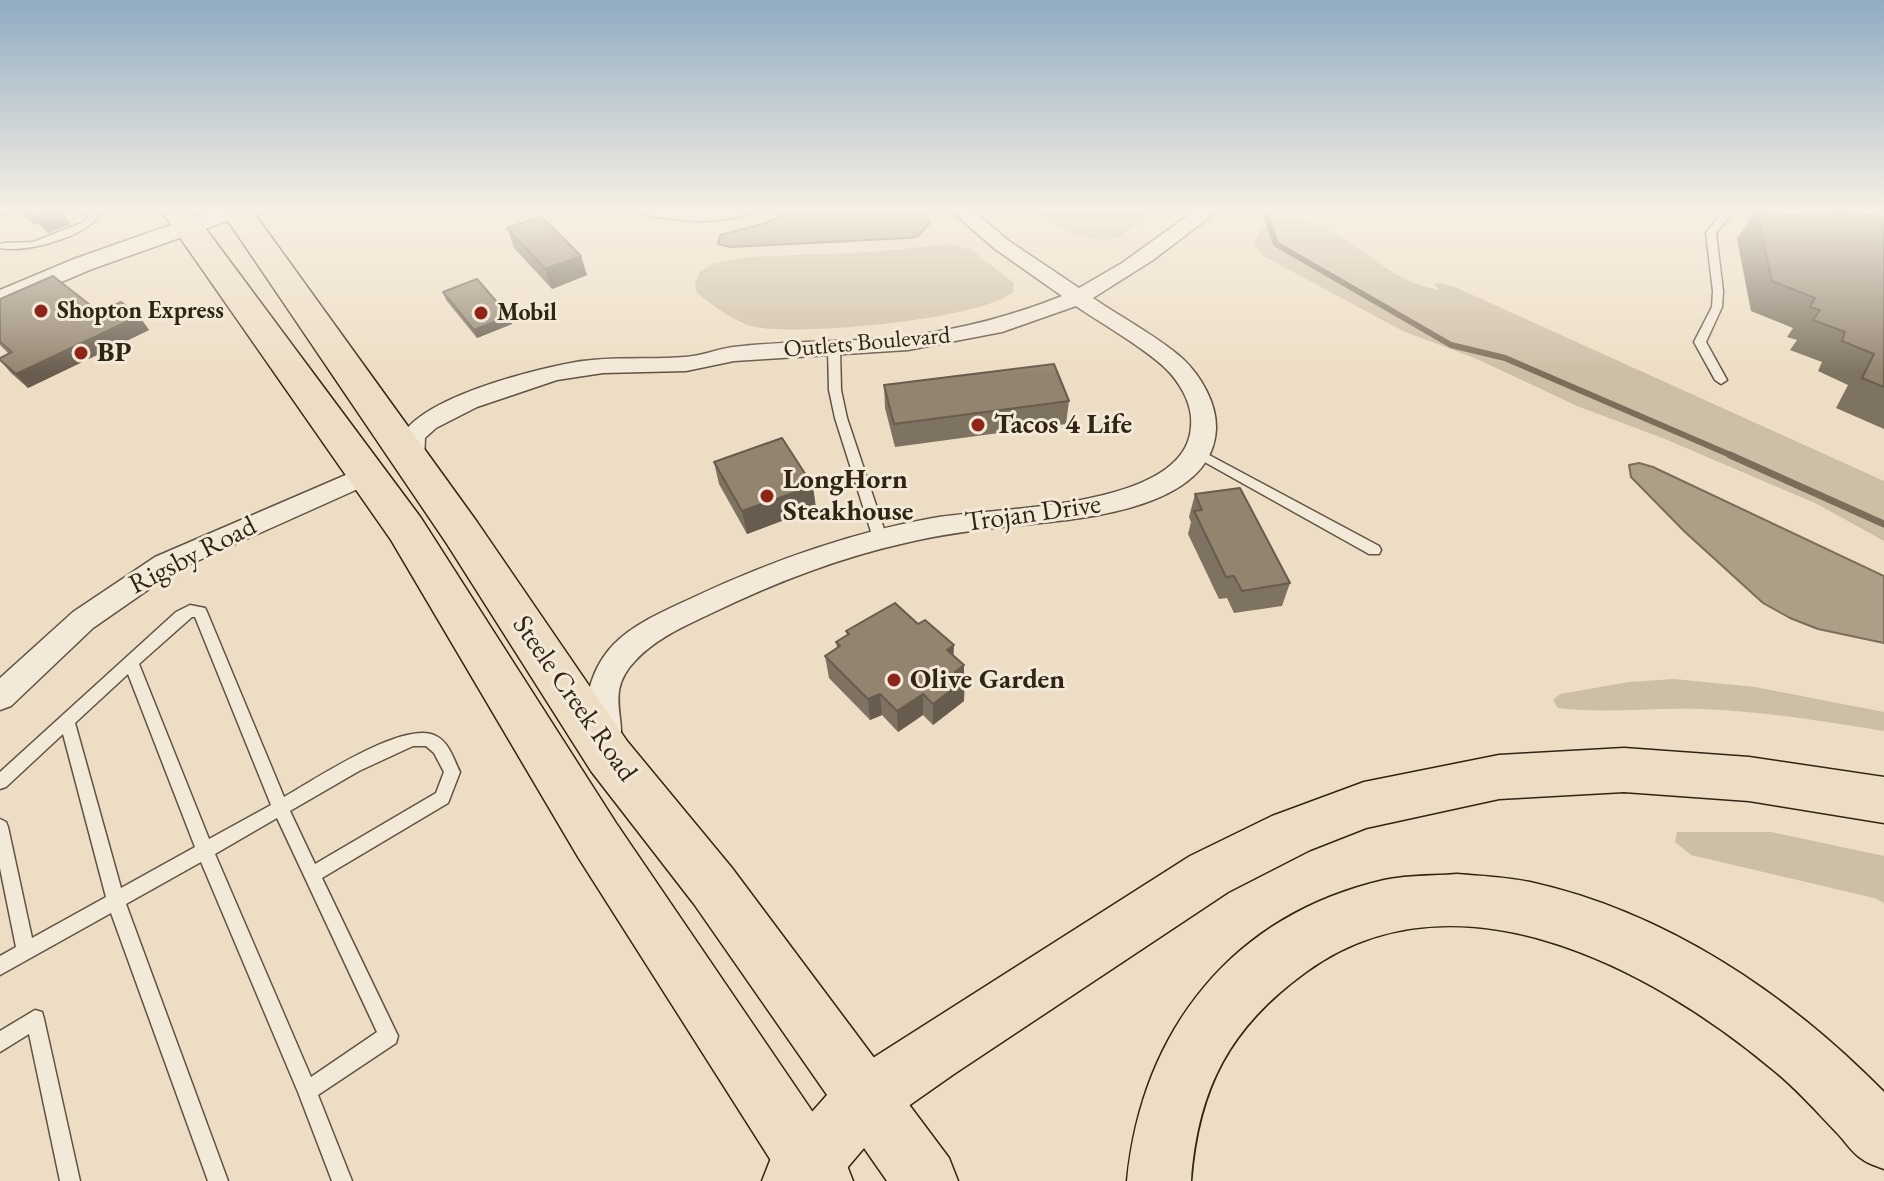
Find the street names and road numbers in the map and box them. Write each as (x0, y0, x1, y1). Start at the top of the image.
street label: Outlets Boulevard (782, 321, 952, 365)
street label: Trojan Drive (963, 488, 1103, 540)
street label: Rigsby Road (124, 510, 262, 602)
street label: Steele Creek Road (504, 610, 644, 788)

